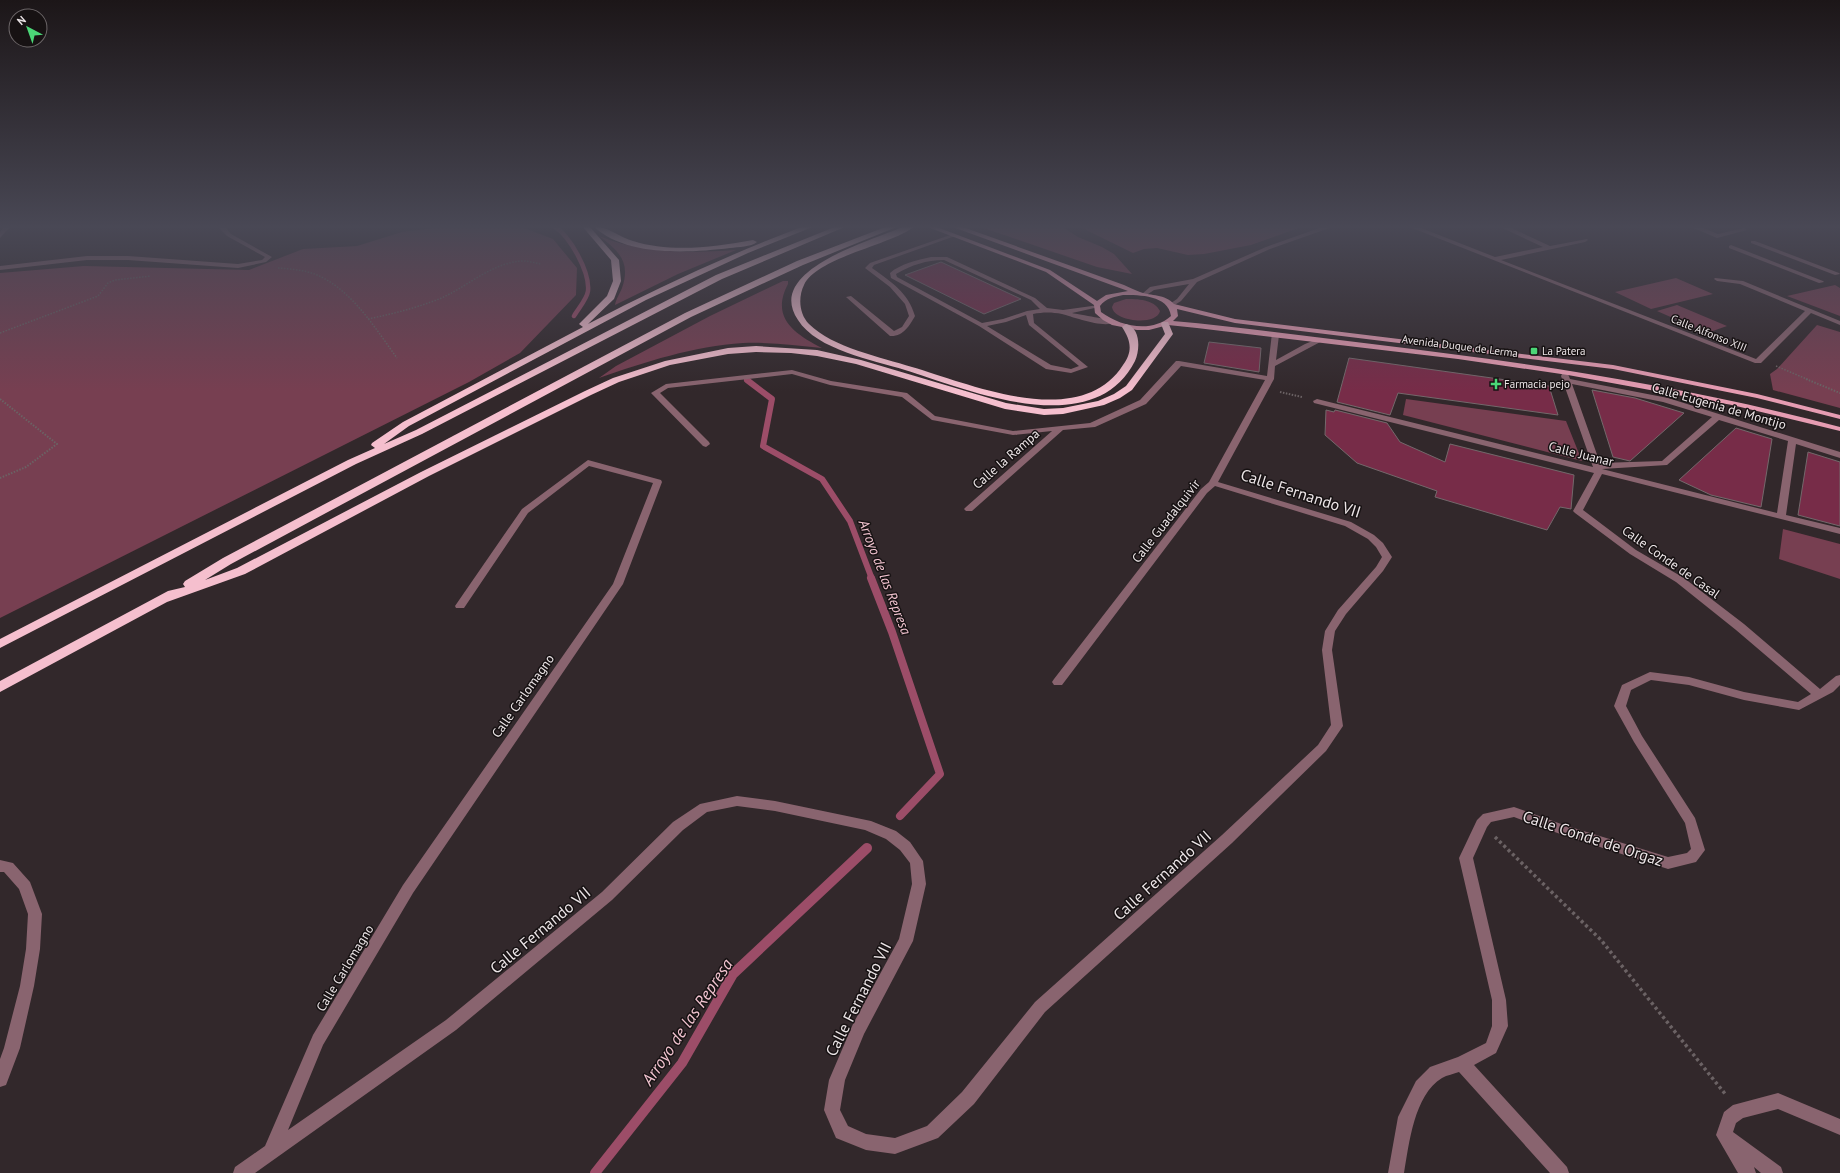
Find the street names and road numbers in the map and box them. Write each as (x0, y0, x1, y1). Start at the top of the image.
street label: Calle Alfonso XIII (1669, 311, 1749, 355)
street label: Avenida Duque de Lerma (1401, 332, 1519, 360)
street label: Calle Eugenia de Montijo (1650, 379, 1788, 433)
street label: Calle la Rampa (969, 425, 1043, 493)
street label: Calle Juanar (1547, 438, 1616, 470)
street label: Calle Fernando VII (1238, 464, 1364, 522)
street label: Calle Guadalquivir (1128, 475, 1204, 566)
street label: Calle Conde de Casal (1619, 522, 1723, 602)
street label: Calle Carlomagno (488, 651, 558, 741)
street label: Calle Conde de Orgaz (1520, 806, 1666, 870)
street label: Calle Fernando VII (1109, 826, 1215, 924)
street label: Calle Fernando VII (486, 882, 594, 978)
street label: Calle Carlomagno (312, 922, 378, 1014)
street label: Calle Fernando VII (821, 939, 895, 1059)

